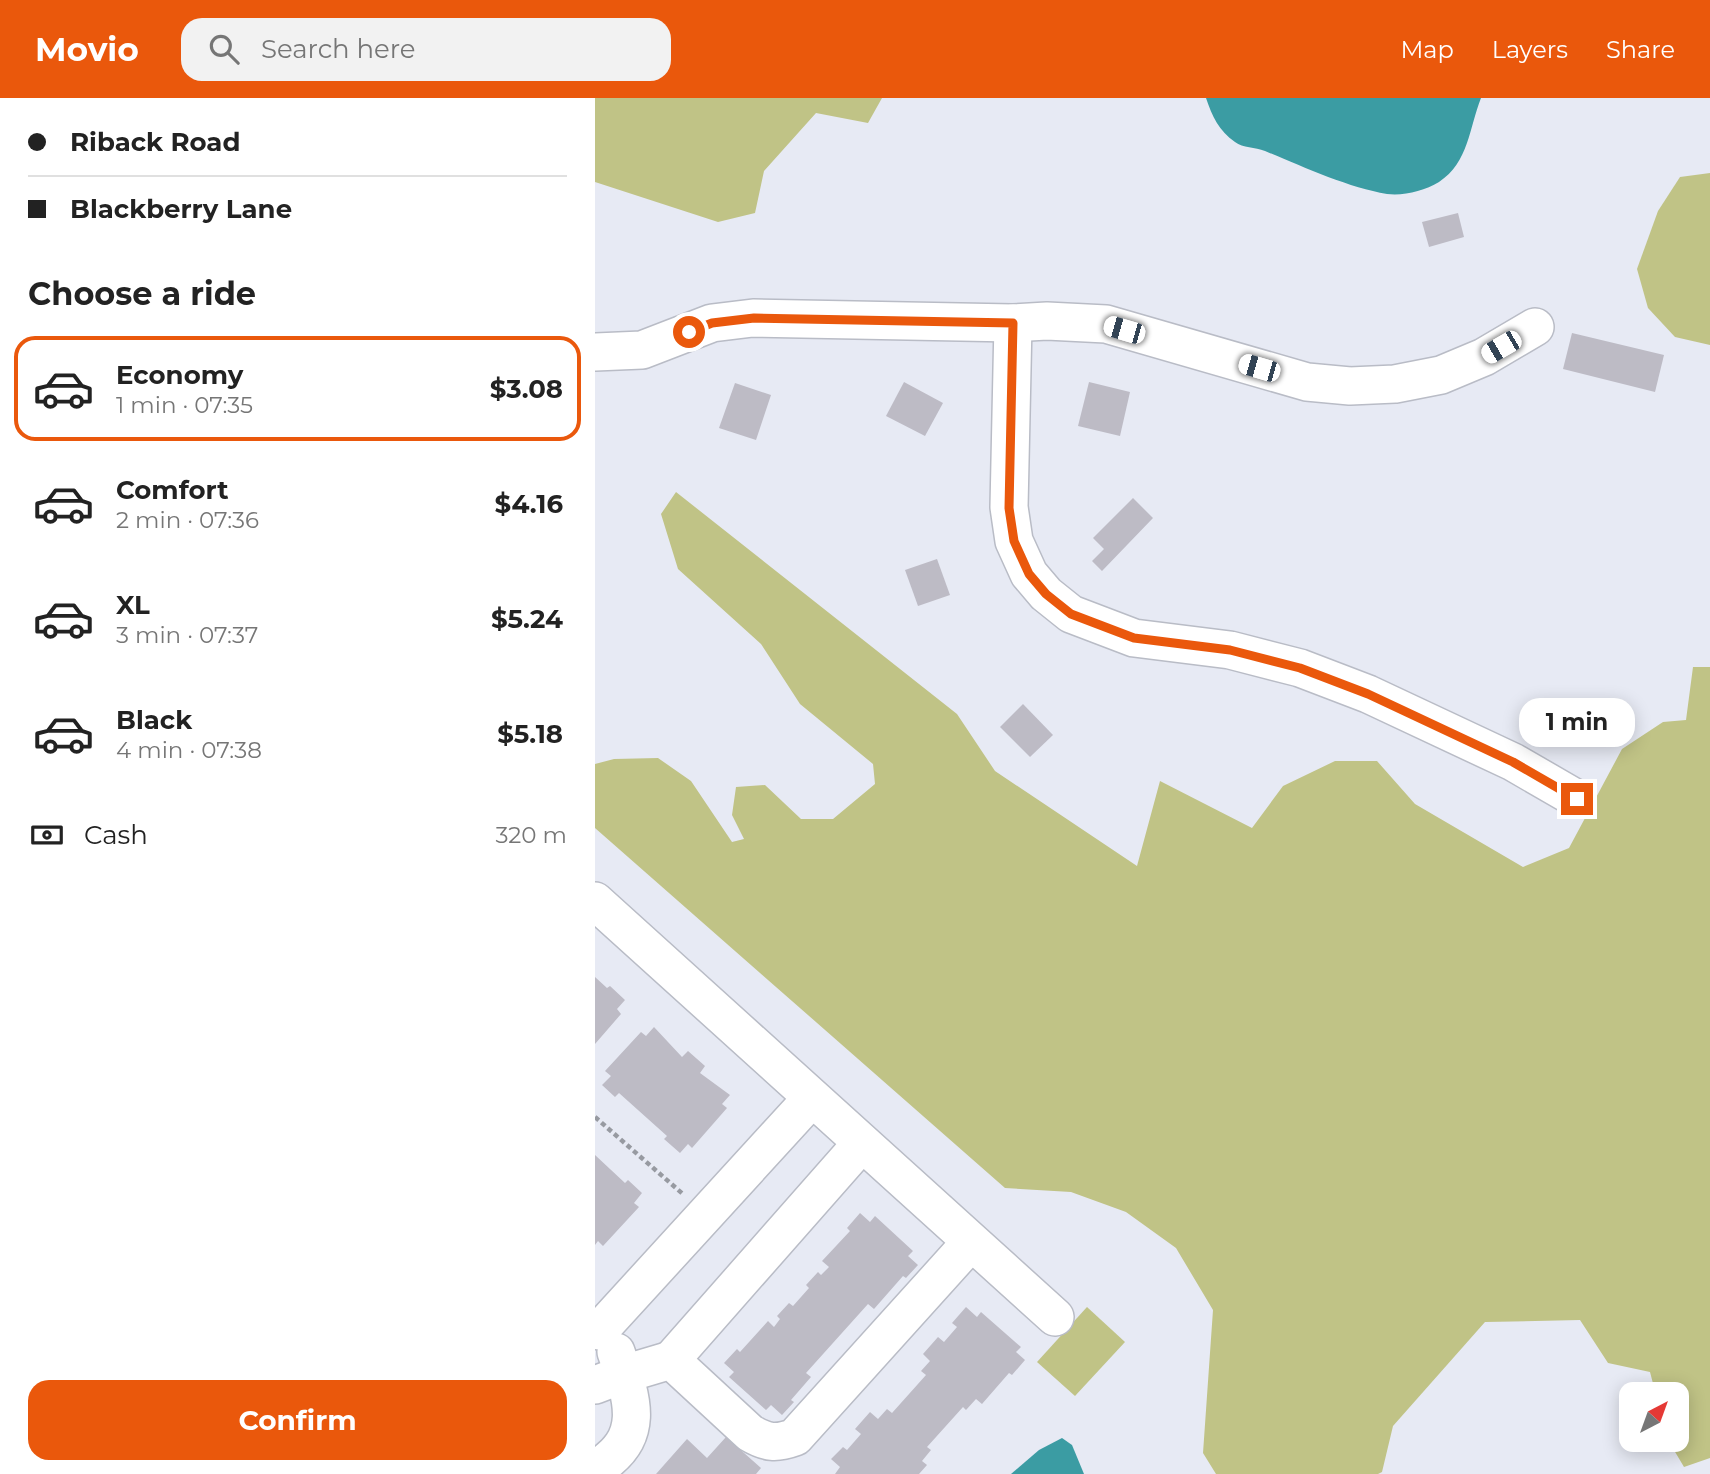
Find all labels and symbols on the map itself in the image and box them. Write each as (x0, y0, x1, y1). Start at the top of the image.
car (1101, 314, 1148, 346)
route start (673, 316, 705, 348)
car (1478, 327, 1525, 367)
car (1236, 352, 1283, 384)
callout: 1 min (1519, 698, 1635, 746)
route end (1561, 783, 1593, 815)
north arrow (1619, 1382, 1689, 1452)

